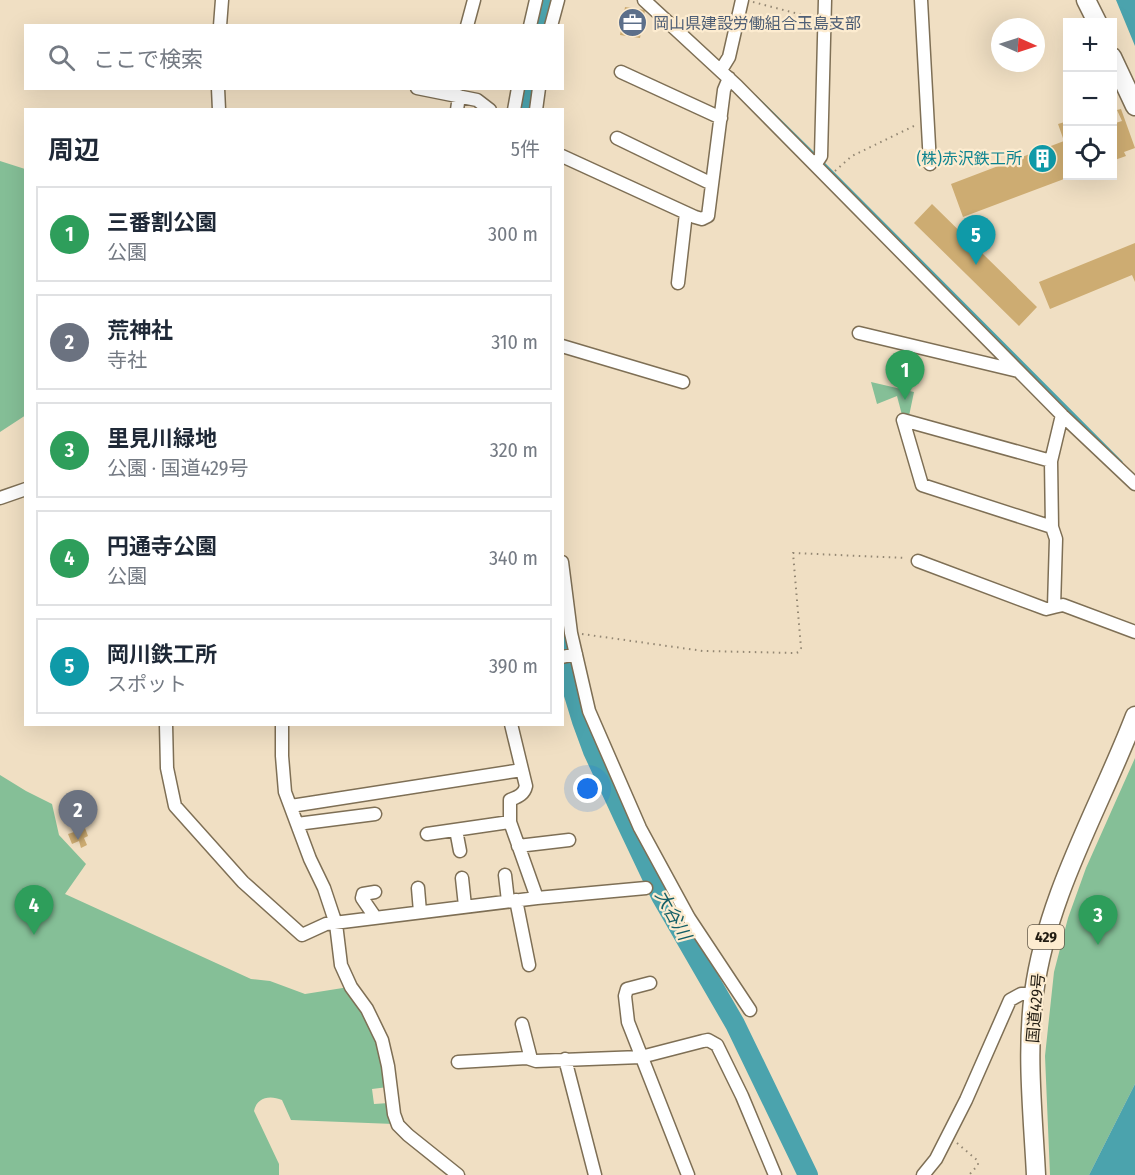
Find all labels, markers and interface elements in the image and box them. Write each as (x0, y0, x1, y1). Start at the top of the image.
office icon: 岡山県建設労働組合玉島支部 (616, 7, 648, 39)
place label: 岡山県建設労働組合玉島支部 (653, 14, 861, 33)
north arrow (991, 18, 1045, 72)
map controls (1063, 18, 1117, 180)
button: + (1063, 18, 1117, 72)
search box (24, 24, 564, 90)
icon: search (45, 41, 78, 74)
text: ここで検索 (93, 46, 203, 73)
button: − (1063, 72, 1117, 126)
button: locate (1063, 126, 1117, 180)
text: 周辺 (48, 135, 100, 166)
text: 5件 (511, 137, 540, 161)
building icon: (株)赤沢鉄工所 (1027, 142, 1059, 174)
place label: (株)赤沢鉄工所 (917, 149, 1022, 168)
text: 三番割公園 (107, 209, 217, 236)
pin: 5 (956, 216, 996, 265)
text: 1 (65, 222, 74, 246)
text: 300 m (488, 222, 538, 246)
text: 公園 (107, 240, 147, 264)
text: 荒神社 (107, 317, 173, 344)
text: 2 (65, 330, 74, 354)
text: 310 m (491, 330, 538, 354)
text: 寺社 (107, 348, 147, 372)
pin: 1 (886, 350, 924, 400)
text: 里見川緑地 (107, 425, 217, 452)
text: 3 (65, 438, 74, 462)
text: 320 m (490, 438, 538, 462)
text: 公園 · 国道429号 (107, 456, 248, 480)
text: 円通寺公園 (107, 533, 217, 560)
text: 4 (64, 546, 75, 570)
text: 340 m (489, 546, 538, 570)
text: 公園 (107, 564, 147, 588)
text: 岡川鉄工所 (107, 641, 217, 668)
text: 5 (65, 654, 74, 678)
text: 390 m (489, 654, 538, 678)
text: スポット (107, 672, 187, 696)
your location (573, 774, 602, 803)
pin: 2 (58, 790, 98, 840)
pin: 4 (15, 886, 54, 935)
water label: 大谷川 (650, 886, 697, 946)
pin: 3 (1078, 896, 1118, 945)
road number: 429 (1028, 925, 1064, 949)
street label: 国道429号 (1023, 972, 1048, 1044)

